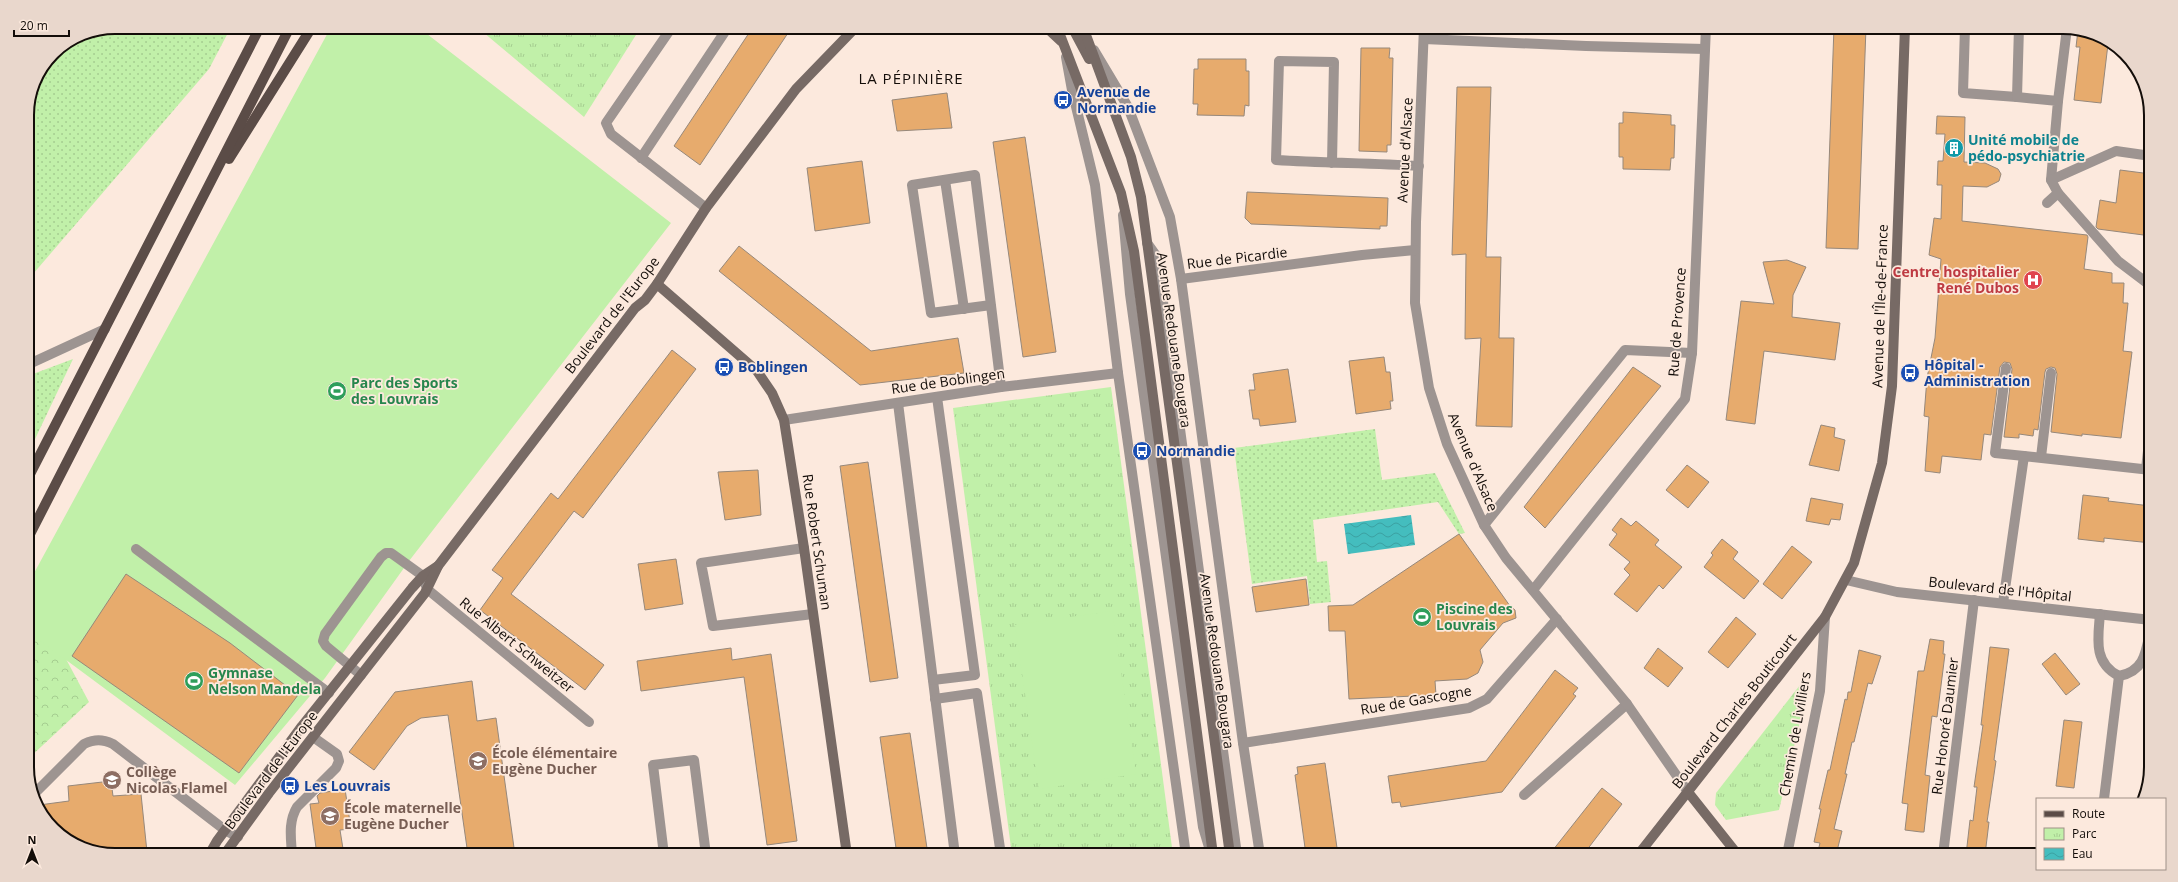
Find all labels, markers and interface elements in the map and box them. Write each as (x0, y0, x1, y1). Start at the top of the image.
scale bar (14, 12, 69, 38)
text: 20 m (20, 17, 48, 34)
district label: LA PÉPINIÈRE (858, 68, 964, 88)
place label: Avenue de Normandie (1077, 82, 1156, 117)
bus stop icon: Avenue de Normandie (1052, 89, 1074, 111)
street label: Avenue d'Alsace (1392, 97, 1417, 203)
place label: Unité mobile de pédo-psychiatrie (1968, 130, 2085, 165)
building icon: Unité mobile de pédo-psychiatrie (1943, 137, 1965, 159)
street label: Avenue de l'Île-de-France (1867, 224, 1892, 388)
street label: Rue de Picardie (1186, 242, 1288, 273)
street label: Avenue Redouane Bougara (1153, 251, 1196, 429)
street label: Boulevard de l'Europe (560, 252, 663, 377)
place label: Centre hospitalier René Dubos (1893, 262, 2020, 297)
street label: Rue de Provence (1663, 267, 1690, 377)
hospital icon: Centre hospitalier René Dubos (2022, 269, 2044, 291)
place label: Hôpital - Administration (1924, 355, 2030, 390)
bus stop icon: Boblingen (713, 356, 735, 378)
place label: Boblingen (738, 357, 808, 376)
bus stop icon: Hôpital - Administration (1899, 362, 1921, 384)
street label: Rue de Boblingen (890, 363, 1006, 398)
place label: Parc des Sports des Louvrais (351, 373, 458, 408)
sports icon: Parc des Sports des Louvrais (326, 380, 348, 402)
street label: Avenue d'Alsace (1444, 410, 1503, 514)
bus stop icon: Normandie (1131, 440, 1153, 462)
place label: Normandie (1156, 441, 1235, 460)
street label: Rue Robert Schuman (799, 473, 836, 611)
street label: Avenue Redouane Bougara (1196, 572, 1239, 750)
street label: Boulevard de l'Hôpital (1927, 572, 2073, 605)
street label: Rue Albert Schweitzer (456, 592, 579, 697)
place label: Piscine des Louvrais (1436, 599, 1513, 634)
sports icon: Piscine des Louvrais (1411, 606, 1433, 628)
street label: Boulevard Charles Bouticourt (1667, 629, 1800, 792)
street label: Rue Honoré Daumier (1927, 656, 1962, 796)
place label: Gymnase Nelson Mandela (208, 663, 321, 698)
sports icon: Gymnase Nelson Mandela (183, 670, 205, 692)
street label: Chemin de Livilliers (1774, 670, 1815, 798)
street label: Rue de Gascogne (1359, 680, 1473, 719)
street label: Boulevard de l'Europe (220, 706, 322, 833)
place label: École élémentaire Eugène Ducher (492, 743, 617, 778)
school or university icon: École élémentaire Eugène Ducher (467, 750, 489, 772)
place label: Collège Nicolas Flamel (126, 762, 228, 797)
school or university icon: Collège Nicolas Flamel (101, 769, 123, 791)
bus stop icon: Les Louvrais (279, 775, 301, 797)
place label: Les Louvrais (304, 776, 391, 795)
place label: École maternelle Eugène Ducher (344, 798, 461, 833)
legend (2036, 798, 2166, 870)
school or university icon: École maternelle Eugène Ducher (319, 805, 341, 827)
text: Route (2072, 805, 2105, 822)
text: Parc (2072, 825, 2097, 842)
north arrow (12, 830, 52, 870)
text: N (28, 832, 36, 847)
text: Eau (2072, 845, 2093, 862)

